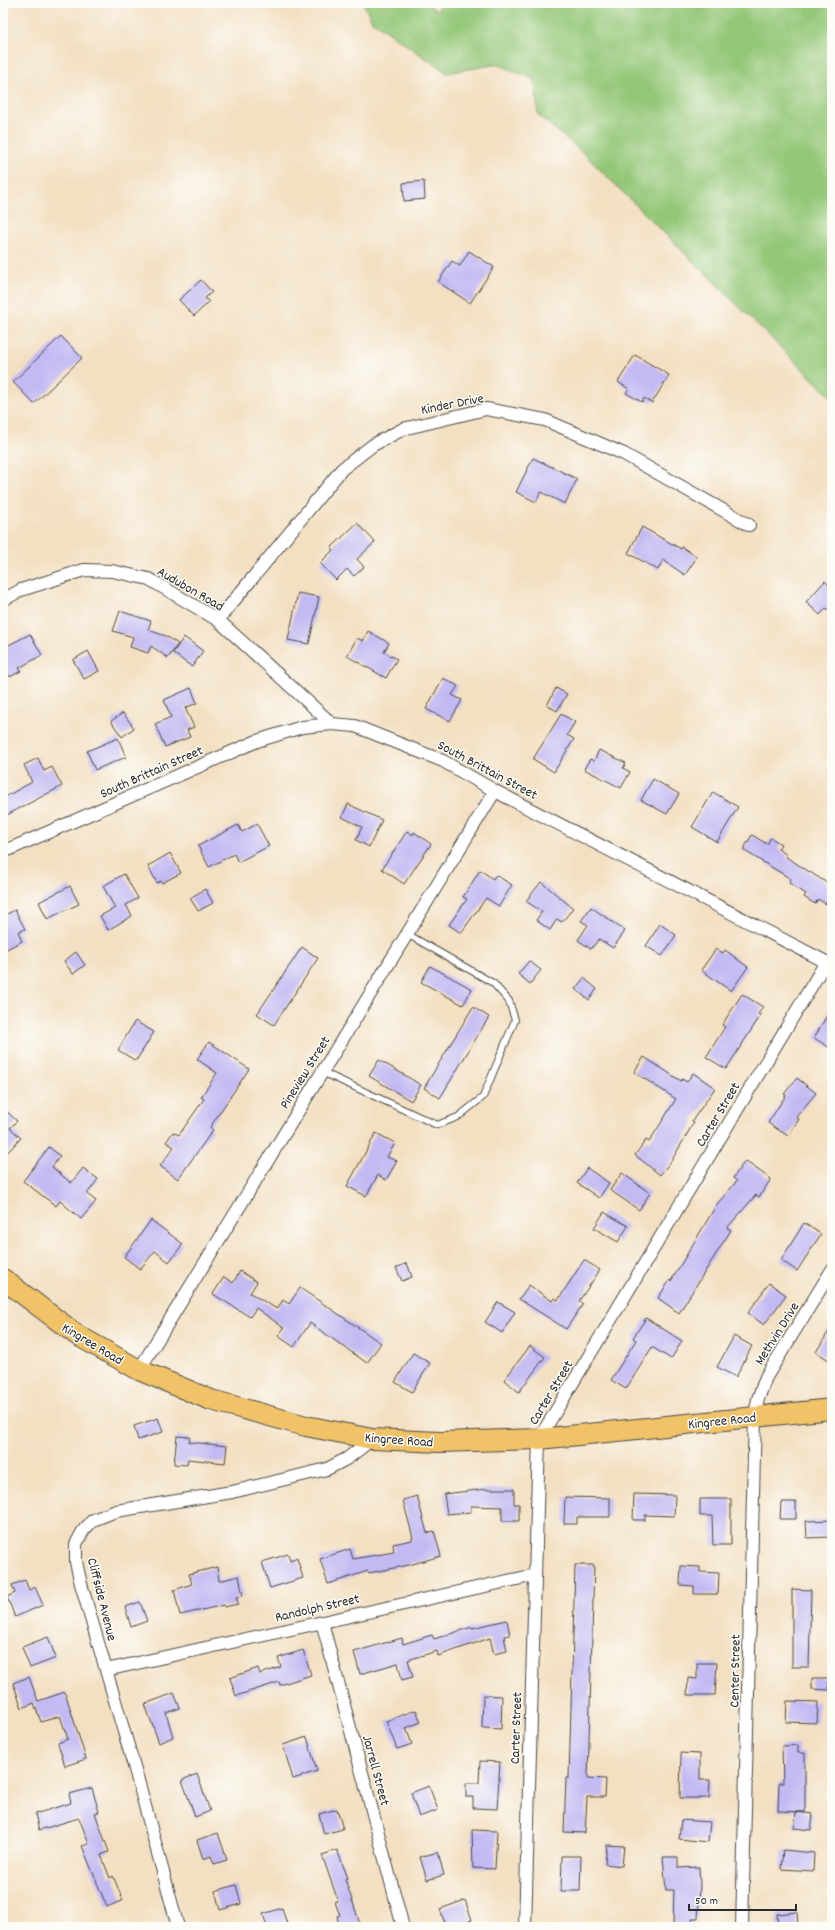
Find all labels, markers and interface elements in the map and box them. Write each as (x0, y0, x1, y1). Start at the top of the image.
street label: Kinder Drive (419, 389, 486, 421)
street label: Audubon Road (153, 562, 227, 617)
street label: South Brittain Street (433, 736, 541, 806)
street label: South Brittain Street (97, 741, 206, 804)
street label: Pineview Street (275, 1033, 336, 1113)
street label: Carter Street (691, 1079, 746, 1151)
street label: Methvin Drive (750, 1299, 805, 1369)
street label: Kingree Road (57, 1318, 126, 1371)
street label: Carter Street (524, 1357, 579, 1429)
street label: Kingree Road (687, 1408, 757, 1436)
street label: Kingree Road (364, 1429, 434, 1453)
street label: Cliffside Avenue (81, 1556, 121, 1643)
street label: Randolph Street (273, 1590, 362, 1628)
street label: Center Street (725, 1634, 747, 1708)
street label: Carter Street (506, 1692, 528, 1765)
street label: Jarrell Street (356, 1733, 394, 1808)
scale bar (689, 1886, 796, 1912)
text: 50 m (695, 1893, 718, 1910)

